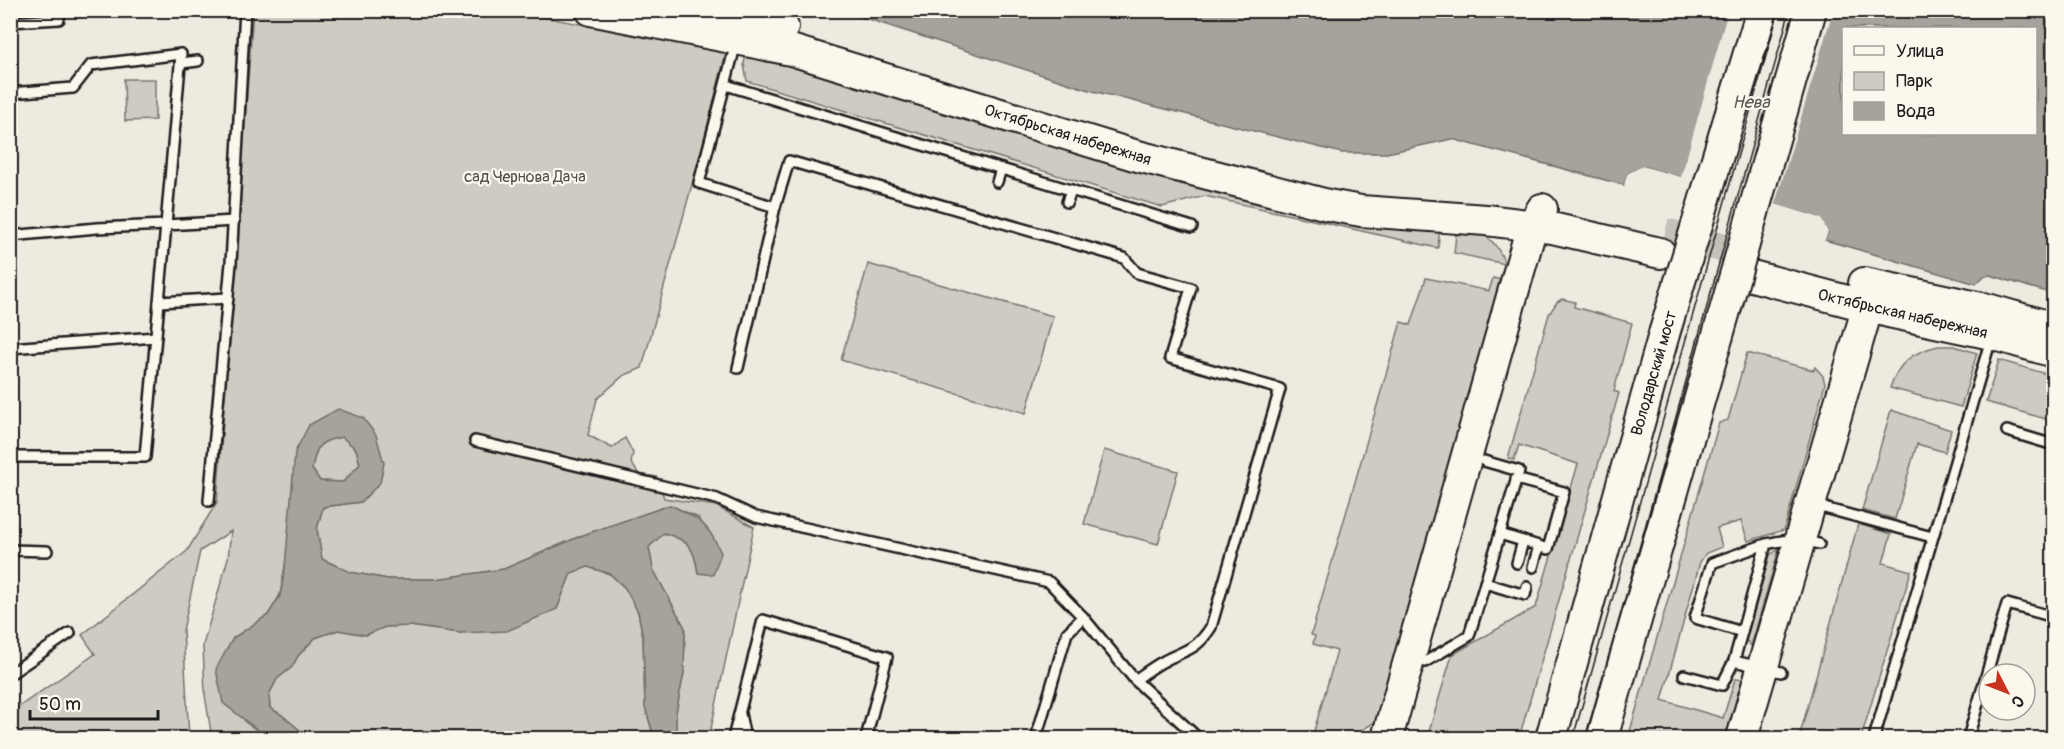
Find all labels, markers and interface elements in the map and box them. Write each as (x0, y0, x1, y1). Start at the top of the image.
legend (1842, 27, 2037, 135)
text: Улица (1896, 40, 1944, 63)
text: Парк (1896, 70, 1933, 93)
water label: Нева (1732, 91, 1771, 114)
street label: Октябрьская набережная (982, 100, 1154, 170)
text: Вода (1896, 100, 1935, 123)
park label: сад Чернова Дача (464, 167, 586, 187)
street label: Октябрьская набережная (1816, 285, 1990, 343)
street label: Володарский мост (1627, 309, 1681, 438)
north arrow (1977, 662, 2037, 722)
scale bar (30, 683, 158, 721)
text: С (2007, 691, 2028, 712)
text: 50 m (39, 693, 81, 716)

